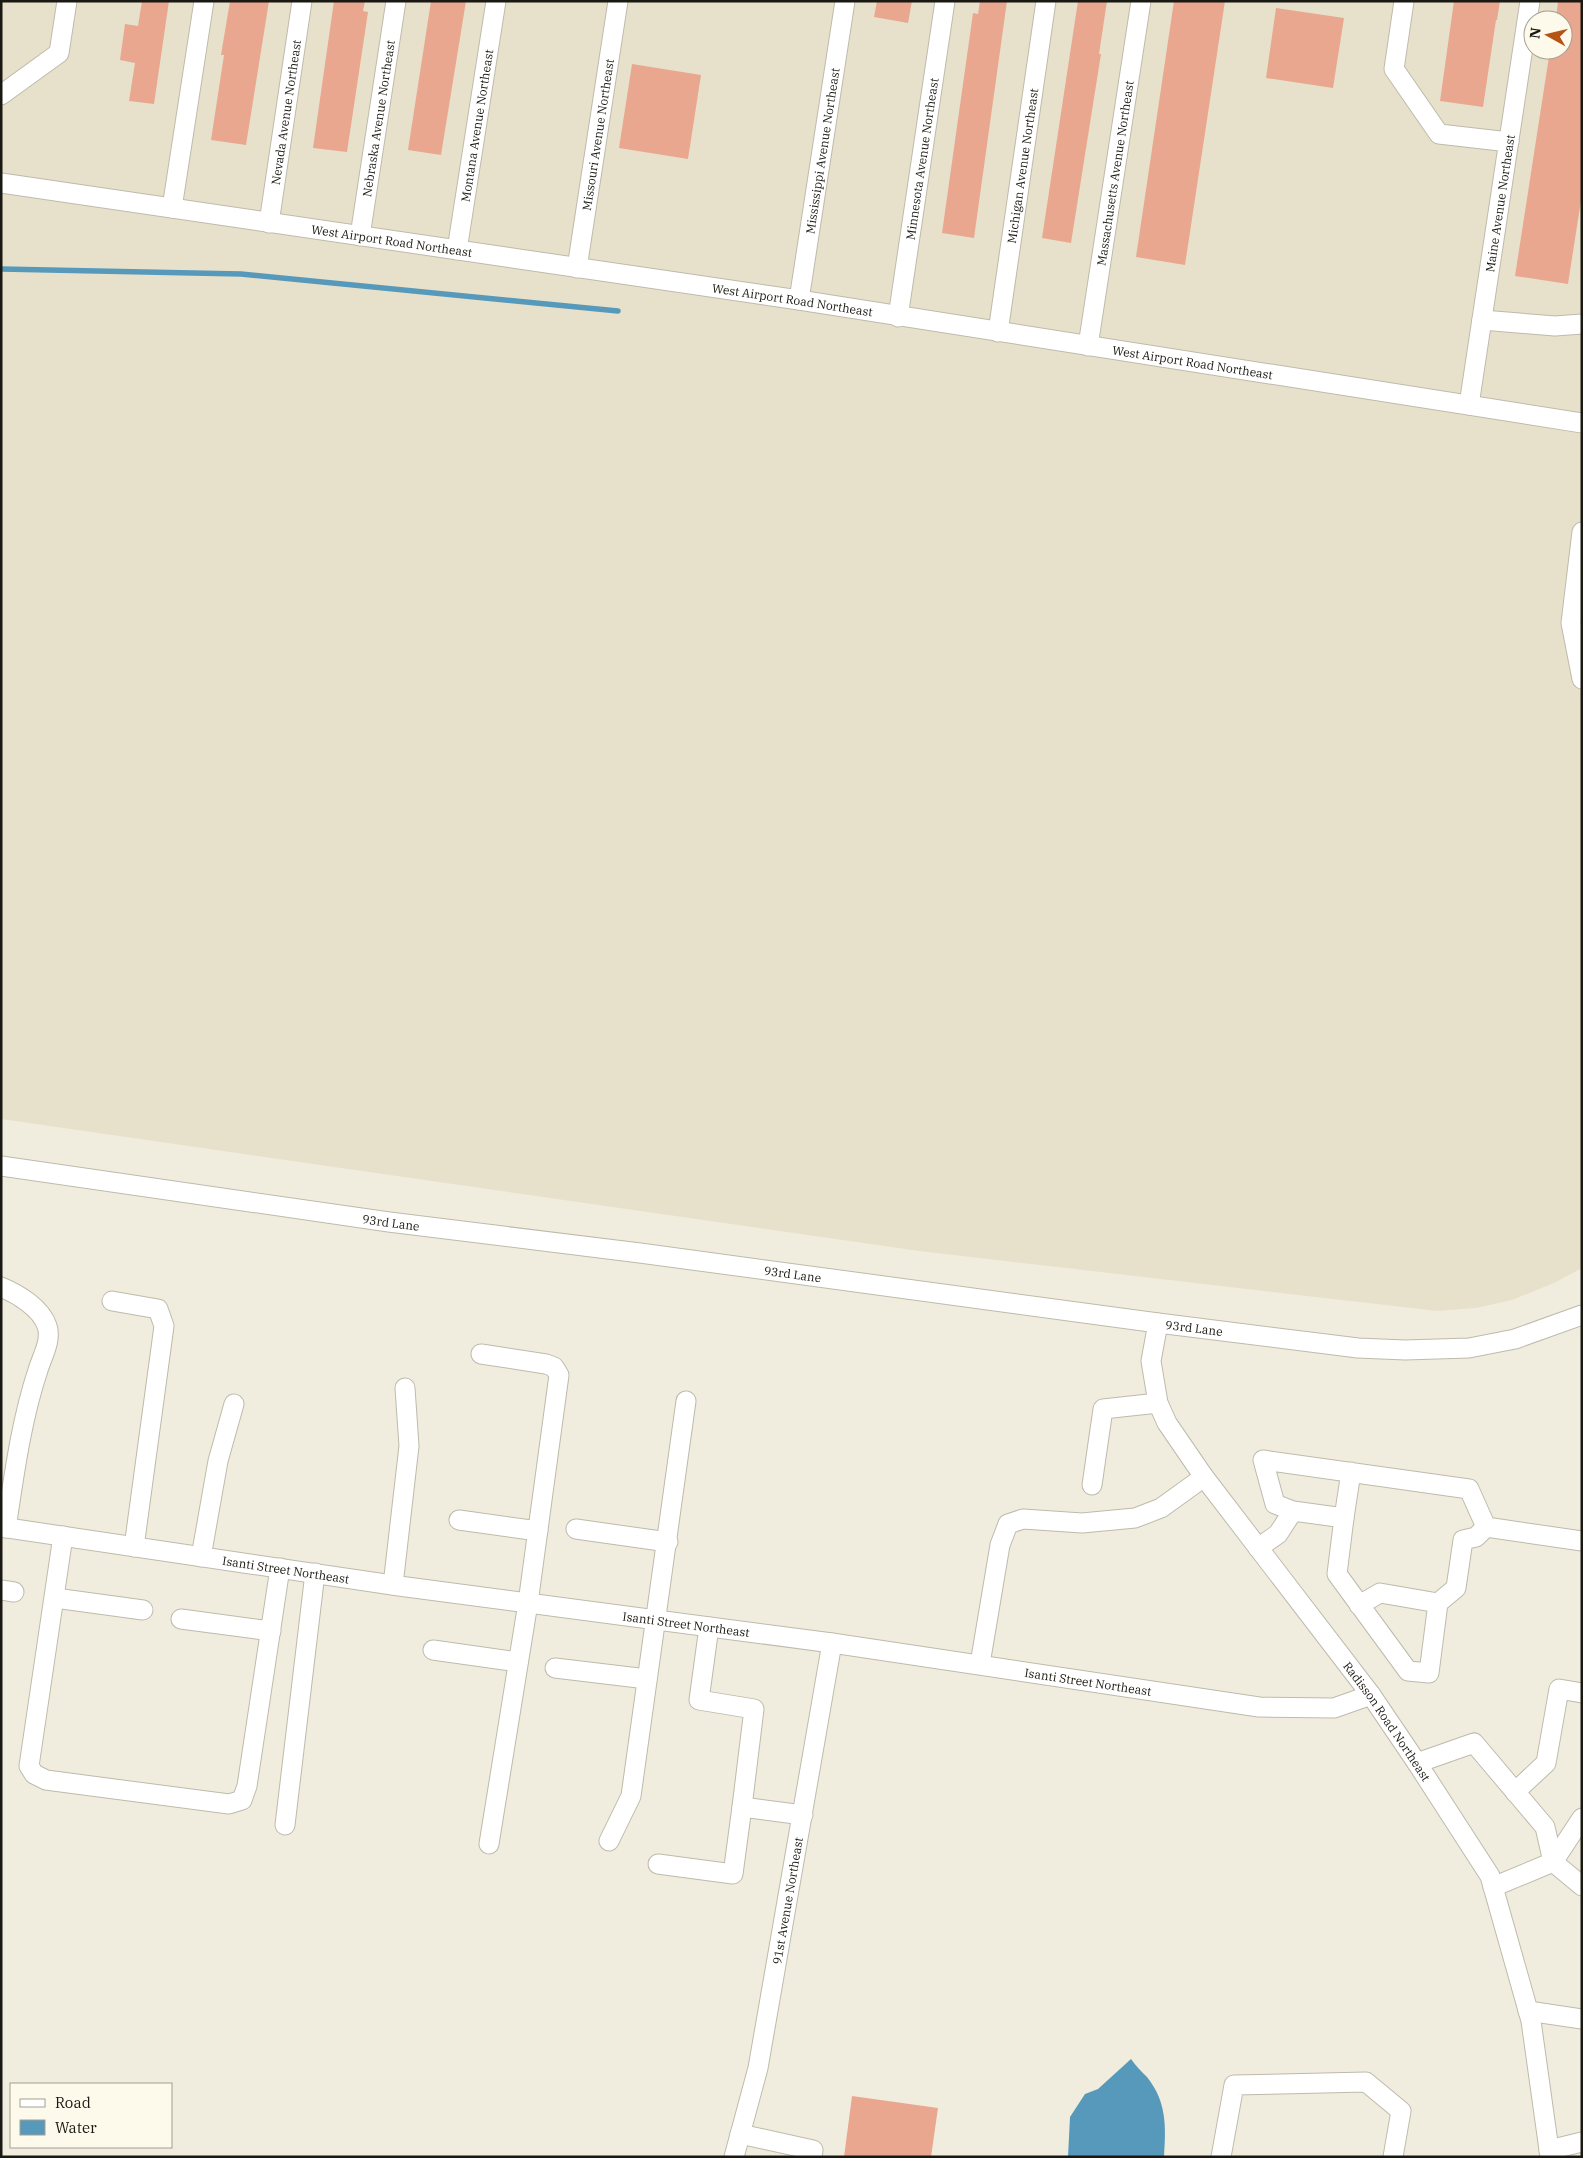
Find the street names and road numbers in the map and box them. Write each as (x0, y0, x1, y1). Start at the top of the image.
street label: Nevada Avenue Northeast (267, 39, 304, 186)
street label: Nebraska Avenue Northeast (359, 39, 397, 198)
street label: Montana Avenue Northeast (457, 48, 496, 203)
street label: Missouri Avenue Northeast (578, 58, 617, 212)
street label: Mississippi Avenue Northeast (802, 67, 842, 235)
street label: Minnesota Avenue Northeast (902, 77, 941, 241)
street label: Massachusetts Avenue Northeast (1093, 79, 1136, 267)
street label: Michigan Avenue Northeast (1003, 87, 1041, 244)
street label: Maine Avenue Northeast (1482, 133, 1517, 273)
street label: West Airport Road Northeast (310, 221, 473, 259)
street label: West Airport Road Northeast (711, 280, 874, 319)
street label: West Airport Road Northeast (1111, 342, 1274, 382)
street label: 93rd Lane (361, 1211, 420, 1233)
street label: 93rd Lane (763, 1262, 822, 1285)
street label: 93rd Lane (1165, 1316, 1224, 1339)
street label: Isanti Street Northeast (221, 1552, 350, 1586)
street label: Isanti Street Northeast (622, 1608, 751, 1640)
street label: Radisson Road Northeast (1340, 1658, 1434, 1784)
street label: Isanti Street Northeast (1024, 1664, 1152, 1698)
street label: 91st Avenue Northeast (769, 1836, 806, 1965)

